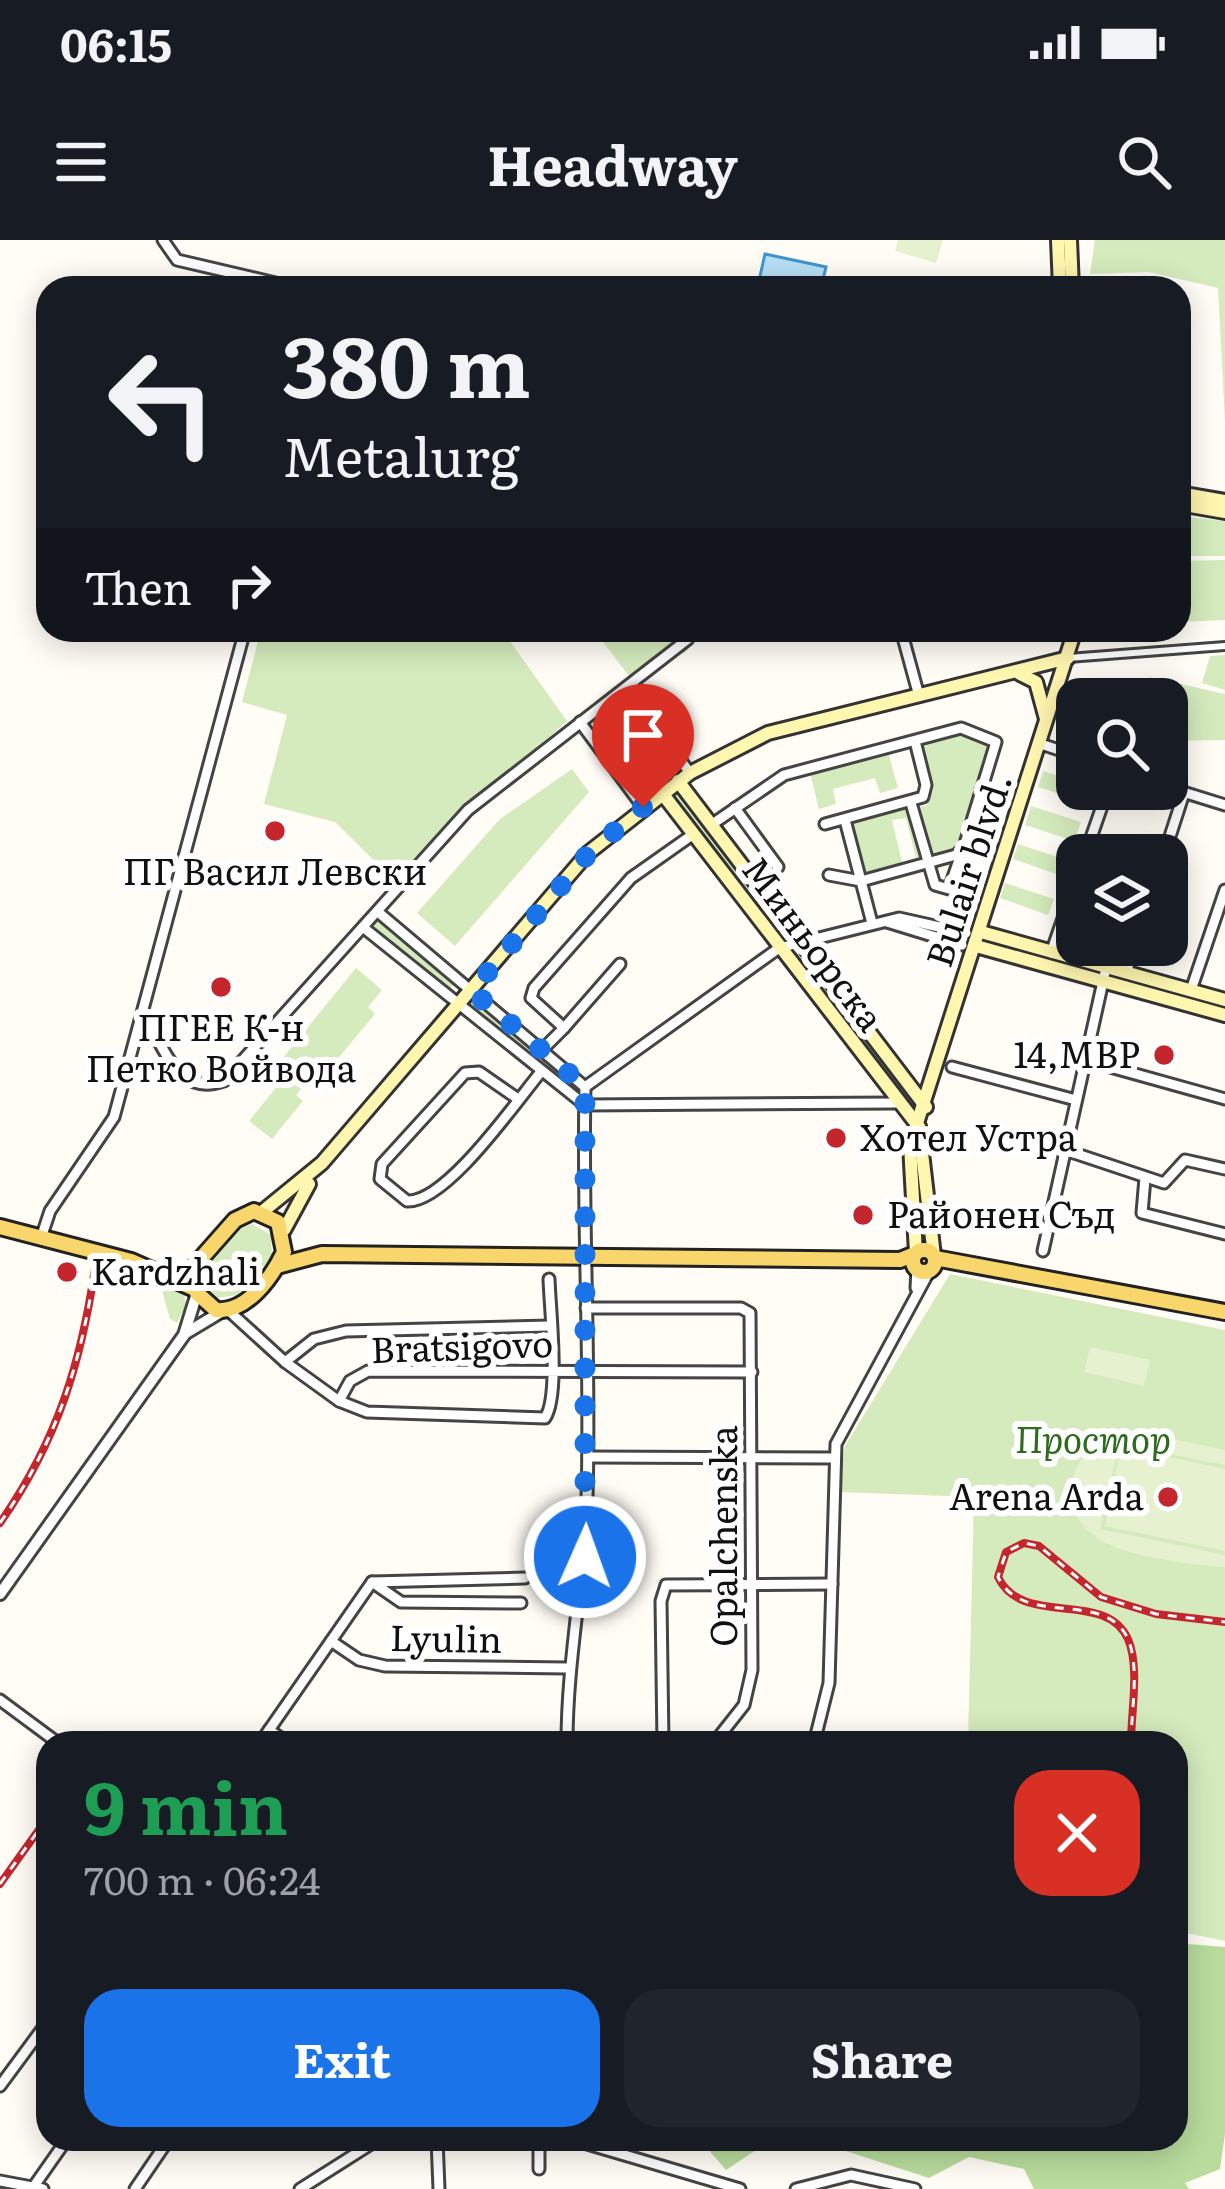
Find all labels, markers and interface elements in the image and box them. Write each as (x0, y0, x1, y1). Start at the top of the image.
text: 06:15 (60, 9, 172, 76)
text: Headway (487, 122, 738, 203)
icon: menu (48, 129, 114, 195)
icon: search (1111, 129, 1177, 195)
text: 380 m (282, 299, 531, 424)
icon: left (84, 324, 240, 480)
text: Metalurg (282, 413, 520, 494)
text: Then (84, 552, 192, 619)
icon: right (216, 552, 282, 618)
map controls (1056, 678, 1188, 966)
button: search (1056, 678, 1188, 810)
pin (592, 684, 694, 807)
icon: arrive (610, 702, 676, 768)
street label: Bulair blvd. (910, 765, 1023, 973)
marker: ПГ Васил Левски (262, 818, 288, 844)
button: layers (1056, 834, 1188, 966)
place label: ПГ Васил Левски (123, 843, 427, 896)
street label: Миньорска (732, 844, 899, 1042)
marker: ПГЕЕ К-н Петко Войвода (208, 974, 234, 1000)
place label: ПГЕЕ К-н Петко Войвода (86, 999, 357, 1093)
place label: 14,МВР (1014, 1026, 1140, 1079)
marker: 14,МВР (1151, 1042, 1177, 1068)
place label: Хотел Устра (860, 1109, 1078, 1162)
marker: Хотел Устра (823, 1125, 849, 1151)
place label: Районен Съд (887, 1186, 1116, 1239)
marker: Районен Съд (850, 1202, 876, 1228)
place label: Kardzhali (91, 1243, 260, 1296)
marker: Kardzhali (54, 1259, 80, 1285)
street label: Bratsigovo (370, 1315, 554, 1374)
park label: Простор (1015, 1411, 1171, 1464)
street label: Opalchenska (695, 1425, 748, 1647)
place label: Arena Arda (949, 1468, 1145, 1521)
marker: Arena Arda (1155, 1484, 1181, 1510)
position arrow (522, 1494, 648, 1620)
street label: Lyulin (390, 1609, 503, 1664)
text: 9 min (84, 1750, 288, 1857)
button: close (1014, 1770, 1140, 1896)
text: 700 m · 06:24 (84, 1849, 320, 1907)
button: Exit (84, 1989, 600, 2127)
button: Share (624, 1989, 1140, 2127)

